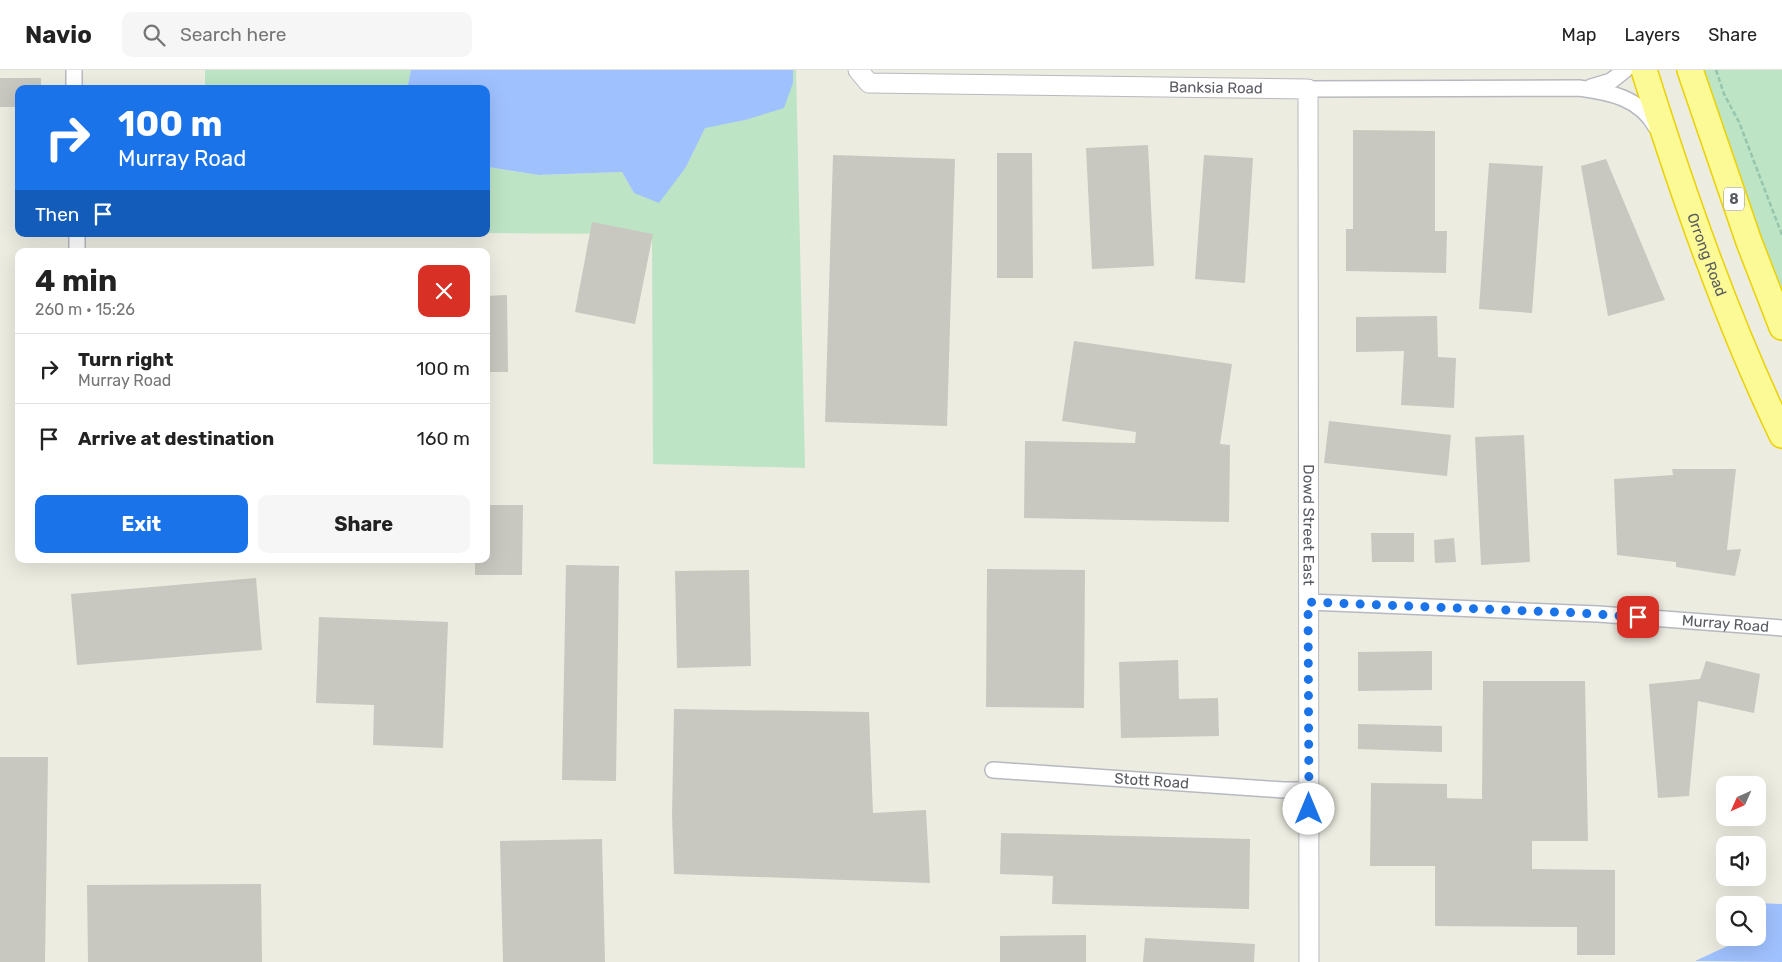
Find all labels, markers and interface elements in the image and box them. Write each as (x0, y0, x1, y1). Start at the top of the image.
search box (122, 12, 472, 57)
text: Navio (25, 21, 92, 49)
icon: search (140, 21, 168, 49)
text: Search here (180, 23, 286, 46)
text: Map (1562, 24, 1597, 46)
text: Layers (1625, 24, 1680, 46)
text: Share (1708, 24, 1757, 46)
street label: Banksia Road (1169, 78, 1263, 97)
text: 100 m (118, 103, 223, 145)
icon: right (35, 105, 100, 170)
text: Murray Road (118, 145, 246, 172)
road number: 8 (1724, 188, 1744, 210)
icon: arrive (89, 200, 117, 228)
text: Then (35, 203, 79, 226)
street label: Orrong Road (1683, 211, 1730, 299)
text: 4 min (35, 263, 117, 299)
button: close (418, 265, 470, 317)
text: 260 m · 15:26 (35, 300, 135, 319)
text: Turn right (78, 348, 173, 371)
icon: right (35, 355, 63, 383)
text: 100 m (416, 357, 470, 380)
text: Murray Road (78, 371, 171, 390)
icon: arrive (35, 425, 63, 453)
text: Arrive at destination (78, 427, 274, 450)
text: 160 m (417, 427, 470, 450)
street label: Dowd Street East (1299, 464, 1318, 586)
button: Exit (35, 495, 248, 553)
button: Share (258, 495, 470, 553)
pin (1617, 596, 1659, 638)
icon: arrive (1624, 603, 1652, 631)
street label: Murray Road (1681, 611, 1770, 636)
street label: Stott Road (1114, 769, 1190, 792)
north arrow (1716, 776, 1766, 826)
map controls (1716, 776, 1766, 946)
position arrow (1282, 782, 1334, 834)
button: sound (1716, 836, 1766, 886)
button: search (1716, 896, 1766, 946)

